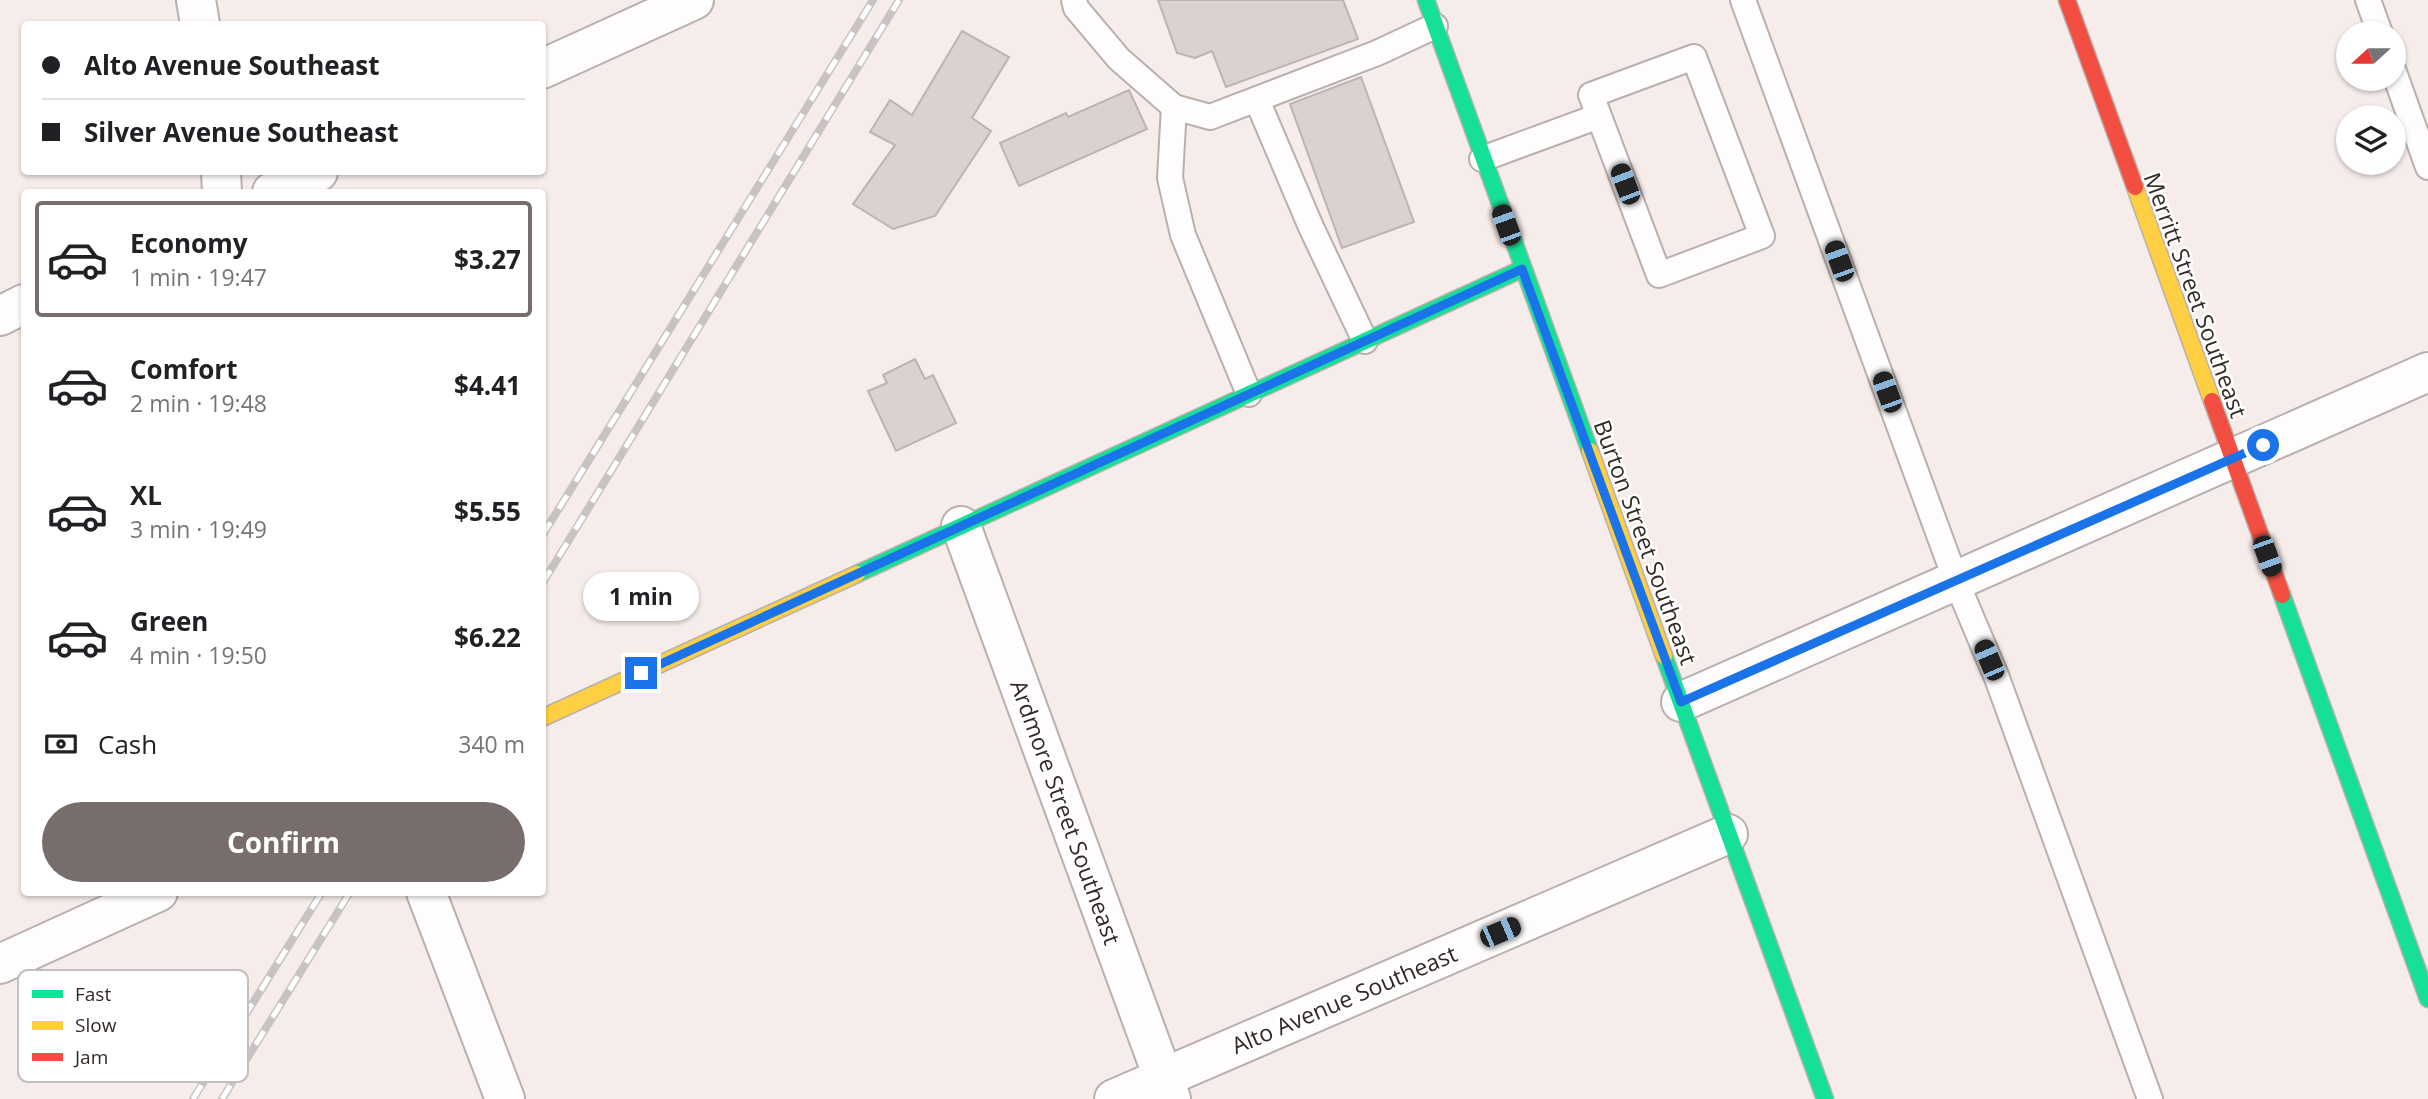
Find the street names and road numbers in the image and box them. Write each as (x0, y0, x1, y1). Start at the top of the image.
street label: Merritt Street Southeast (2137, 168, 2255, 422)
street label: Burton Street Southeast (1587, 415, 1705, 669)
street label: Ardmore Street Southeast (1003, 675, 1129, 949)
street label: Alto Avenue Southeast (1226, 937, 1462, 1061)

